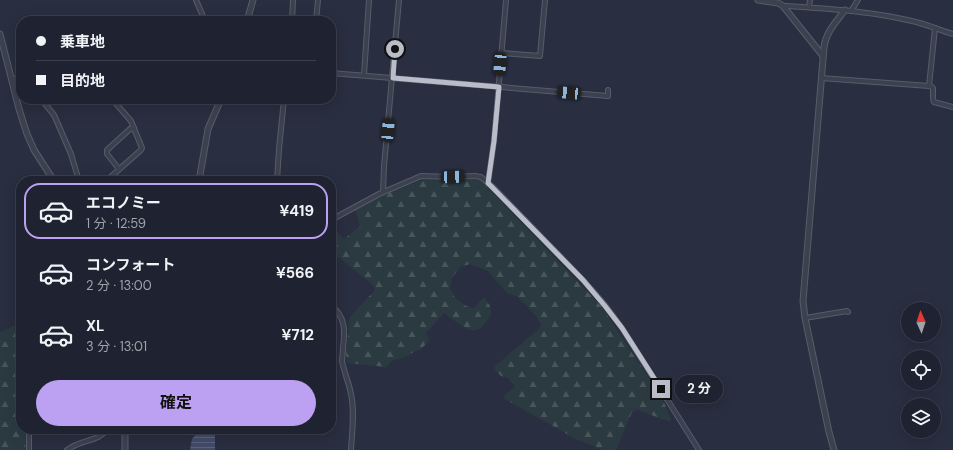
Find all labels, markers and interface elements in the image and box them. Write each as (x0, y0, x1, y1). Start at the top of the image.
text: 乗車地 (60, 32, 105, 52)
route start (386, 40, 404, 58)
car (493, 52, 507, 76)
text: 目的地 (60, 71, 105, 91)
car (557, 86, 581, 100)
car (381, 118, 395, 142)
car (441, 171, 465, 183)
icon: car (38, 193, 74, 229)
text: エコノミー (86, 193, 161, 213)
text: ¥419 (280, 201, 314, 221)
text: 1 分 · 12:59 (86, 215, 146, 232)
icon: car (38, 255, 74, 291)
text: コンフォート (86, 255, 176, 275)
text: ¥566 (276, 263, 314, 283)
text: 2 分 · 13:00 (86, 277, 152, 294)
north arrow (901, 302, 941, 342)
map controls (901, 302, 941, 438)
text: XL (86, 316, 104, 336)
icon: car (38, 317, 74, 353)
text: ¥712 (281, 325, 314, 345)
text: 3 分 · 13:01 (86, 338, 147, 355)
button: locate (901, 350, 941, 390)
callout: 2 分 (675, 375, 723, 403)
button: 確定 (36, 380, 316, 426)
route end (652, 380, 670, 398)
text: 2 分 (687, 380, 711, 397)
button: layers (901, 398, 941, 438)

